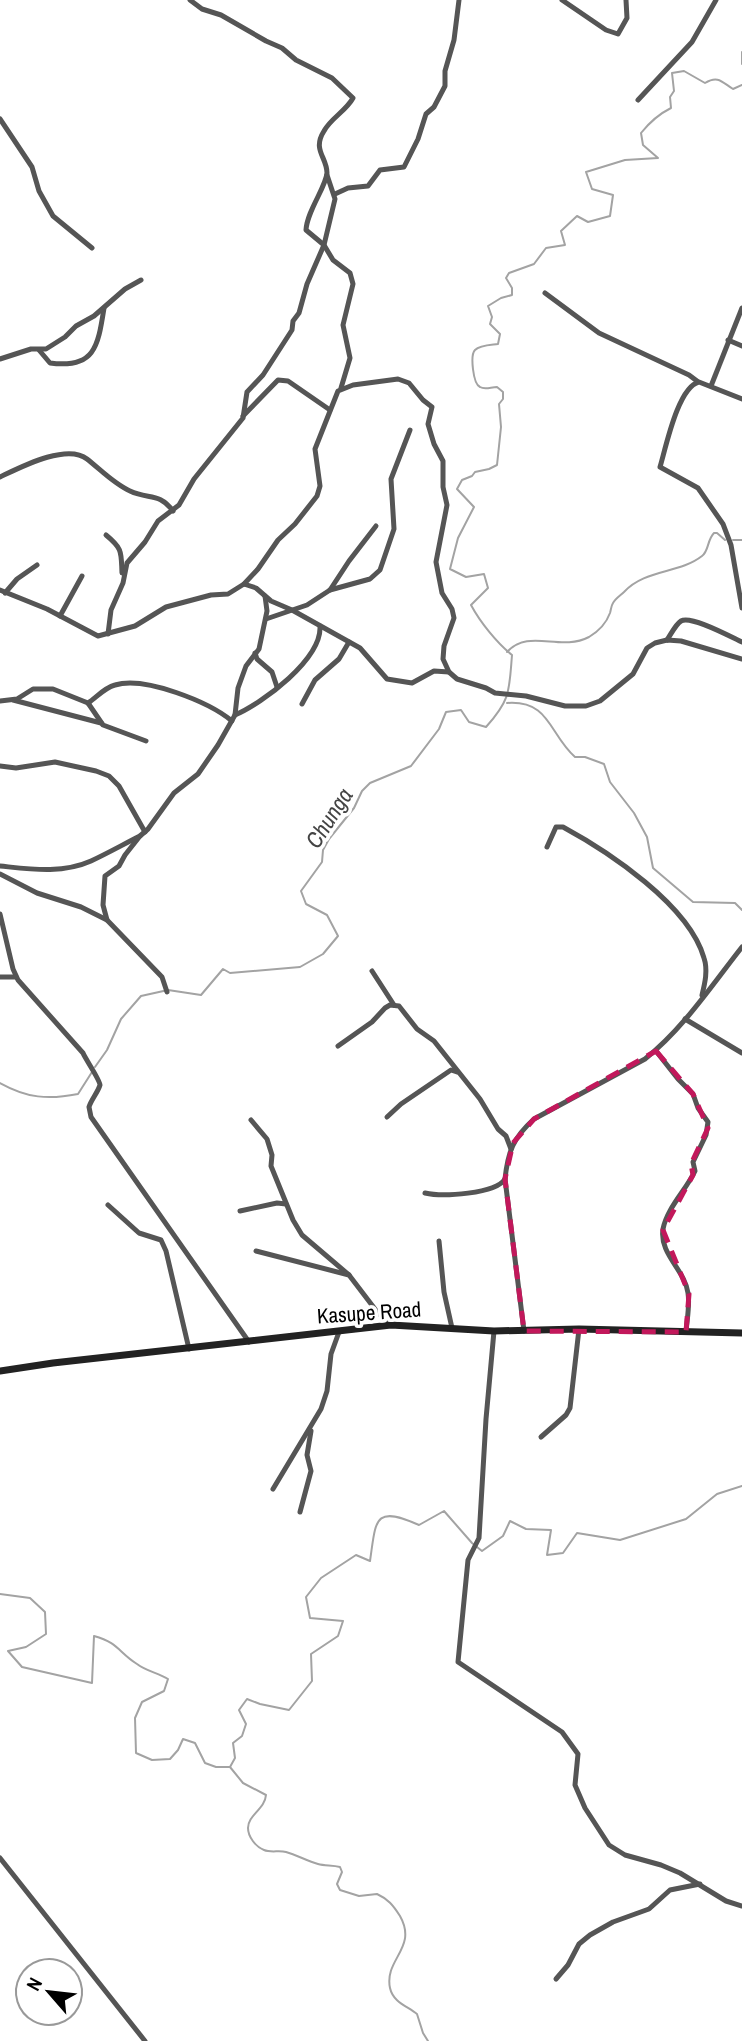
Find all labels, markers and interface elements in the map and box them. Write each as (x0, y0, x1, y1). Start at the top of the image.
water label: Chunga (298, 782, 360, 854)
street label: Kasupe Road (316, 1294, 422, 1331)
north arrow (14, 1957, 84, 2027)
text: N (20, 1973, 48, 1995)

